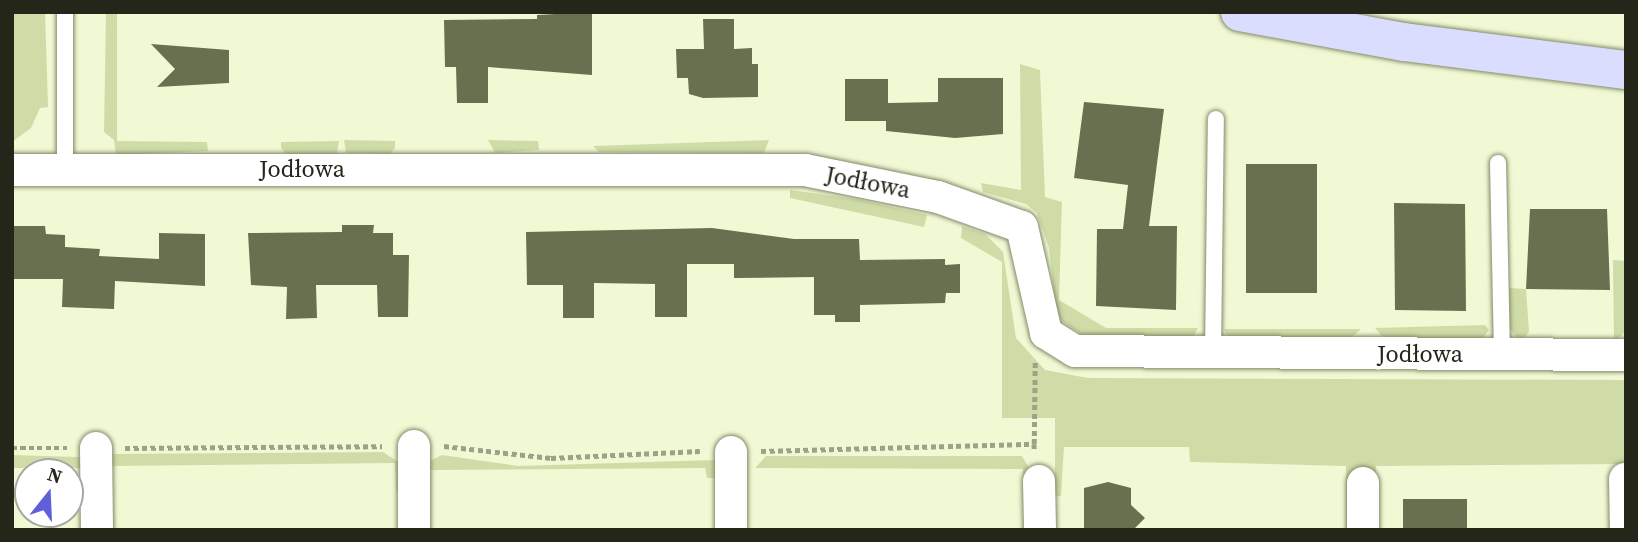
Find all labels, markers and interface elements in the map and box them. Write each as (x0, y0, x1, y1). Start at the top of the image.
street label: Jodłowa (259, 155, 345, 183)
street label: Jodłowa (823, 160, 913, 204)
street label: Jodłowa (1377, 340, 1463, 368)
north arrow (14, 458, 84, 528)
text: N (44, 460, 65, 489)

